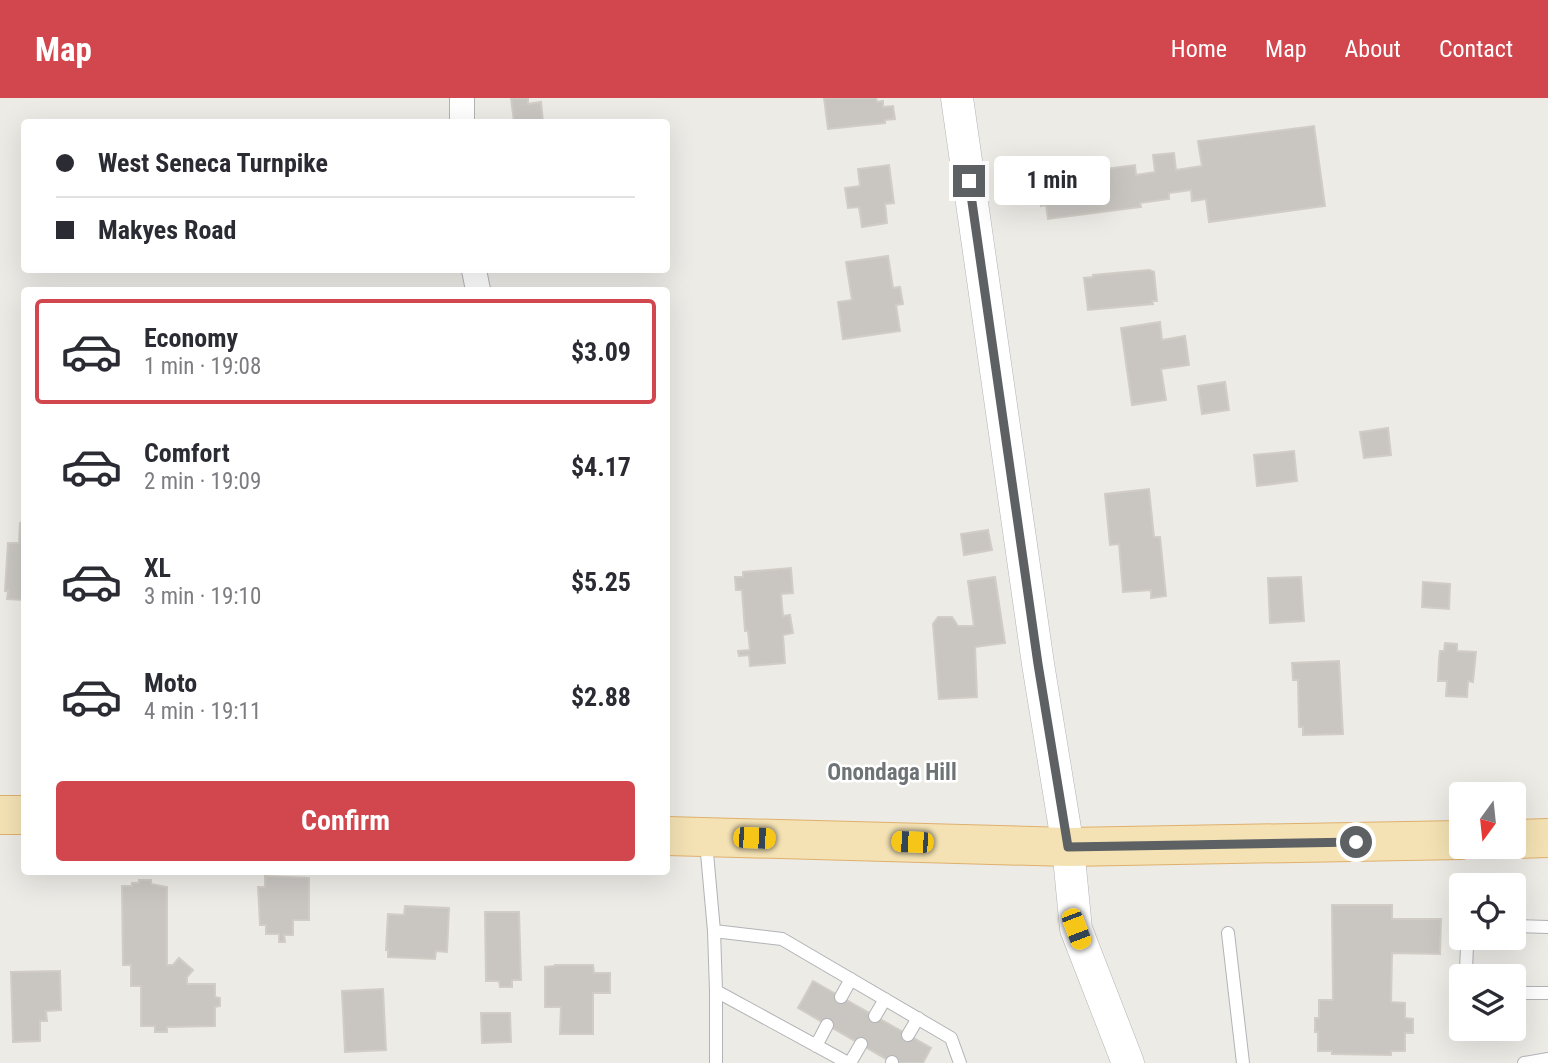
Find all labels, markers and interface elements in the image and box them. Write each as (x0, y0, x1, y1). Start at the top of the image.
text: Map (35, 30, 92, 69)
text: Home (1171, 35, 1227, 63)
text: Map (1265, 35, 1307, 63)
text: About (1345, 35, 1401, 63)
text: Contact (1439, 35, 1513, 63)
text: West Seneca Turnpike (98, 148, 328, 178)
callout: 1 min (993, 156, 1109, 206)
route end (953, 165, 985, 197)
text: 1 min (1026, 167, 1078, 194)
text: Makyes Road (98, 215, 237, 245)
icon: car (60, 320, 123, 383)
text: Economy (144, 323, 238, 353)
text: $3.09 (571, 337, 631, 367)
text: 1 min · 19:08 (144, 353, 261, 380)
icon: car (60, 435, 123, 498)
text: Comfort (144, 438, 230, 468)
text: $4.17 (571, 452, 631, 482)
text: 2 min · 19:09 (144, 468, 261, 495)
icon: car (60, 550, 123, 613)
text: XL (144, 553, 171, 583)
text: $5.25 (571, 567, 631, 597)
text: 3 min · 19:10 (144, 583, 261, 610)
icon: car (60, 665, 123, 728)
text: Moto (144, 668, 197, 698)
text: $2.88 (571, 682, 631, 712)
text: 4 min · 19:11 (144, 698, 261, 725)
district label: Onondaga Hill (827, 759, 957, 786)
button: Confirm (56, 781, 635, 861)
north arrow (1449, 782, 1526, 859)
map controls (1449, 782, 1526, 1041)
route start (1340, 826, 1372, 858)
car (733, 827, 776, 849)
car (891, 831, 934, 853)
button: locate (1449, 873, 1526, 950)
car (1059, 906, 1094, 952)
button: layers (1449, 964, 1526, 1041)

